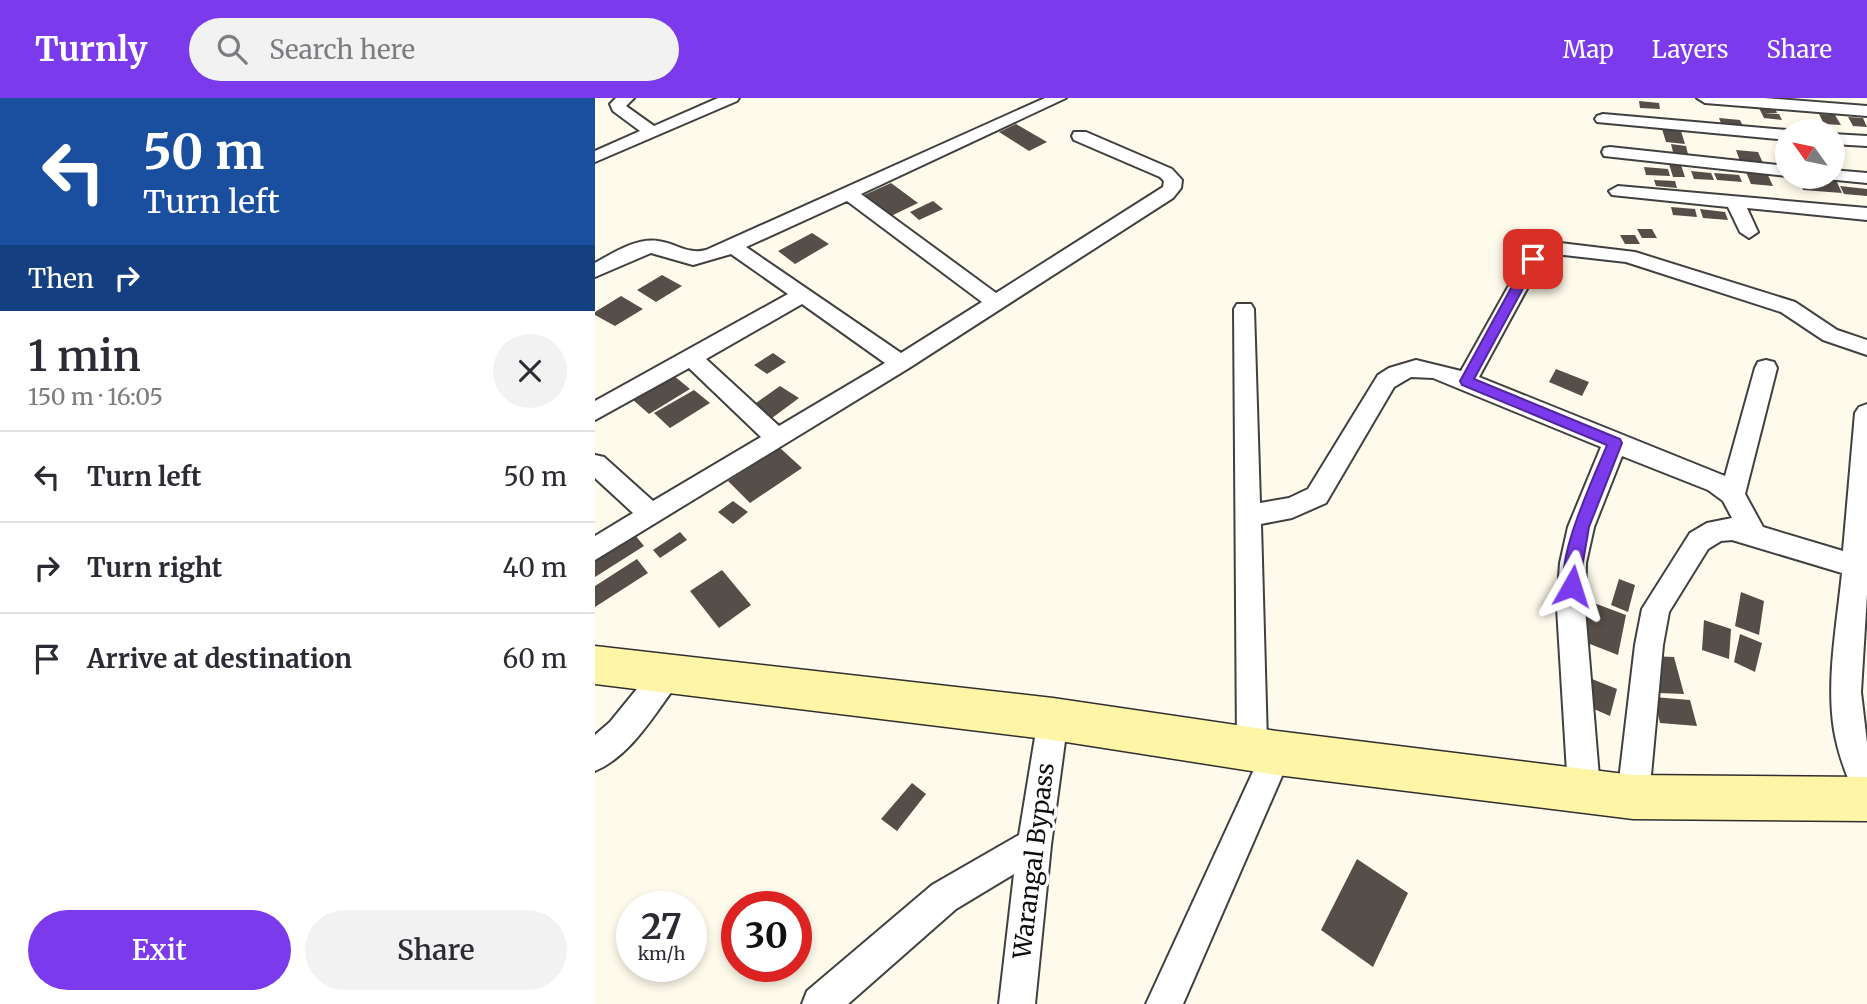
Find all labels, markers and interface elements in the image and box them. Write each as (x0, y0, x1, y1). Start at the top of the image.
search box (189, 18, 679, 81)
text: Turnly (35, 29, 147, 70)
icon: search (213, 30, 251, 68)
text: Search here (269, 33, 415, 66)
text: Map (1563, 34, 1614, 65)
text: Layers (1652, 34, 1728, 65)
text: Share (1766, 34, 1832, 65)
north arrow (1775, 119, 1845, 189)
map controls (1775, 119, 1845, 189)
text: 50 m (143, 121, 264, 182)
icon: left (28, 126, 119, 217)
text: Turn left (143, 182, 280, 222)
pin (1503, 229, 1563, 289)
icon: arrive (1514, 240, 1552, 278)
icon: right (108, 259, 146, 297)
text: Then (28, 262, 94, 295)
text: 1 min (28, 330, 141, 382)
button: close (493, 334, 567, 408)
text: 150 m · 16:05 (28, 382, 163, 411)
icon: left (28, 458, 66, 496)
text: Turn left (87, 460, 201, 493)
text: 50 m (503, 460, 567, 493)
icon: right (28, 549, 66, 587)
position arrow (1535, 549, 1609, 623)
text: Turn right (87, 551, 222, 584)
text: 40 m (503, 551, 567, 584)
icon: arrive (28, 640, 66, 678)
text: Arrive at destination (87, 642, 352, 675)
text: 60 m (503, 642, 567, 675)
street label: Warangal Bypass (1006, 761, 1061, 962)
speed limit sign: 30 (721, 891, 812, 982)
text: 27 (641, 905, 682, 949)
button: Exit (28, 910, 291, 990)
button: Share (305, 910, 567, 990)
text: km/h (638, 942, 685, 965)

